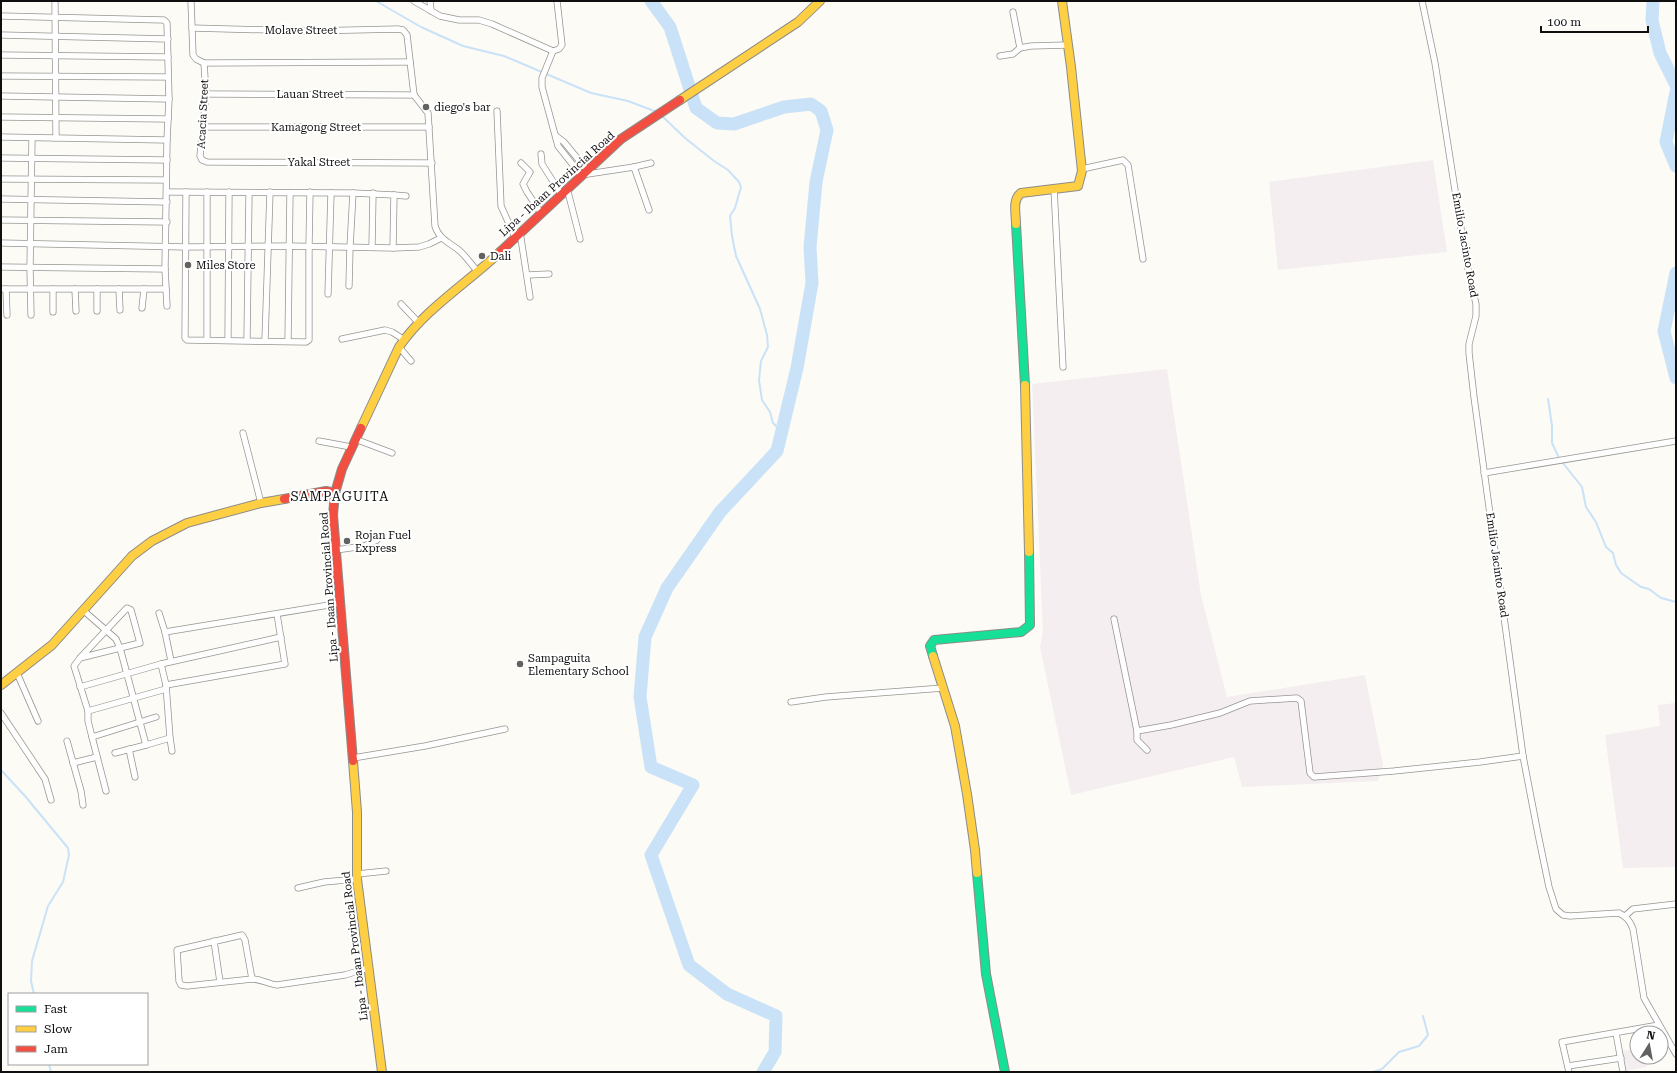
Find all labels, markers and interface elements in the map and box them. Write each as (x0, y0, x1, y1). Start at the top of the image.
scale bar (1541, 8, 1648, 34)
text: 100 m (1547, 15, 1581, 29)
street label: Molave Street (265, 24, 337, 37)
street label: Acacia Street (195, 79, 211, 149)
street label: Lauan Street (276, 88, 344, 101)
place label: diego's bar (434, 101, 491, 114)
marker: diego's bar (421, 102, 431, 112)
street label: Kamagong Street (271, 121, 361, 134)
street label: Lipa - Ibaan Provincial Road (497, 129, 617, 239)
street label: Yakal Street (288, 156, 350, 169)
street label: Emilio Jacinto Road (1449, 192, 1481, 298)
place label: Dali (490, 250, 512, 263)
marker: Dali (477, 251, 487, 261)
place label: Miles Store (196, 259, 255, 272)
marker: Miles Store (183, 260, 193, 270)
district label: SAMPAGUITA (291, 489, 389, 504)
street label: Lipa - Ibaan Provincial Road (317, 512, 341, 662)
street label: Emilio Jacinto Road (1483, 512, 1511, 618)
place label: Rojan Fuel Express (355, 529, 412, 555)
marker: Rojan Fuel Express (342, 536, 352, 546)
place label: Sampaguita Elementary School (528, 652, 629, 678)
marker: Sampaguita Elementary School (515, 659, 525, 669)
street label: Lipa - Ibaan Provincial Road (339, 871, 371, 1021)
legend (8, 993, 148, 1065)
text: Fast (44, 1002, 68, 1016)
text: Slow (44, 1022, 72, 1036)
north arrow (1629, 1025, 1669, 1065)
text: N (1645, 1028, 1657, 1043)
text: Jam (44, 1042, 68, 1056)

